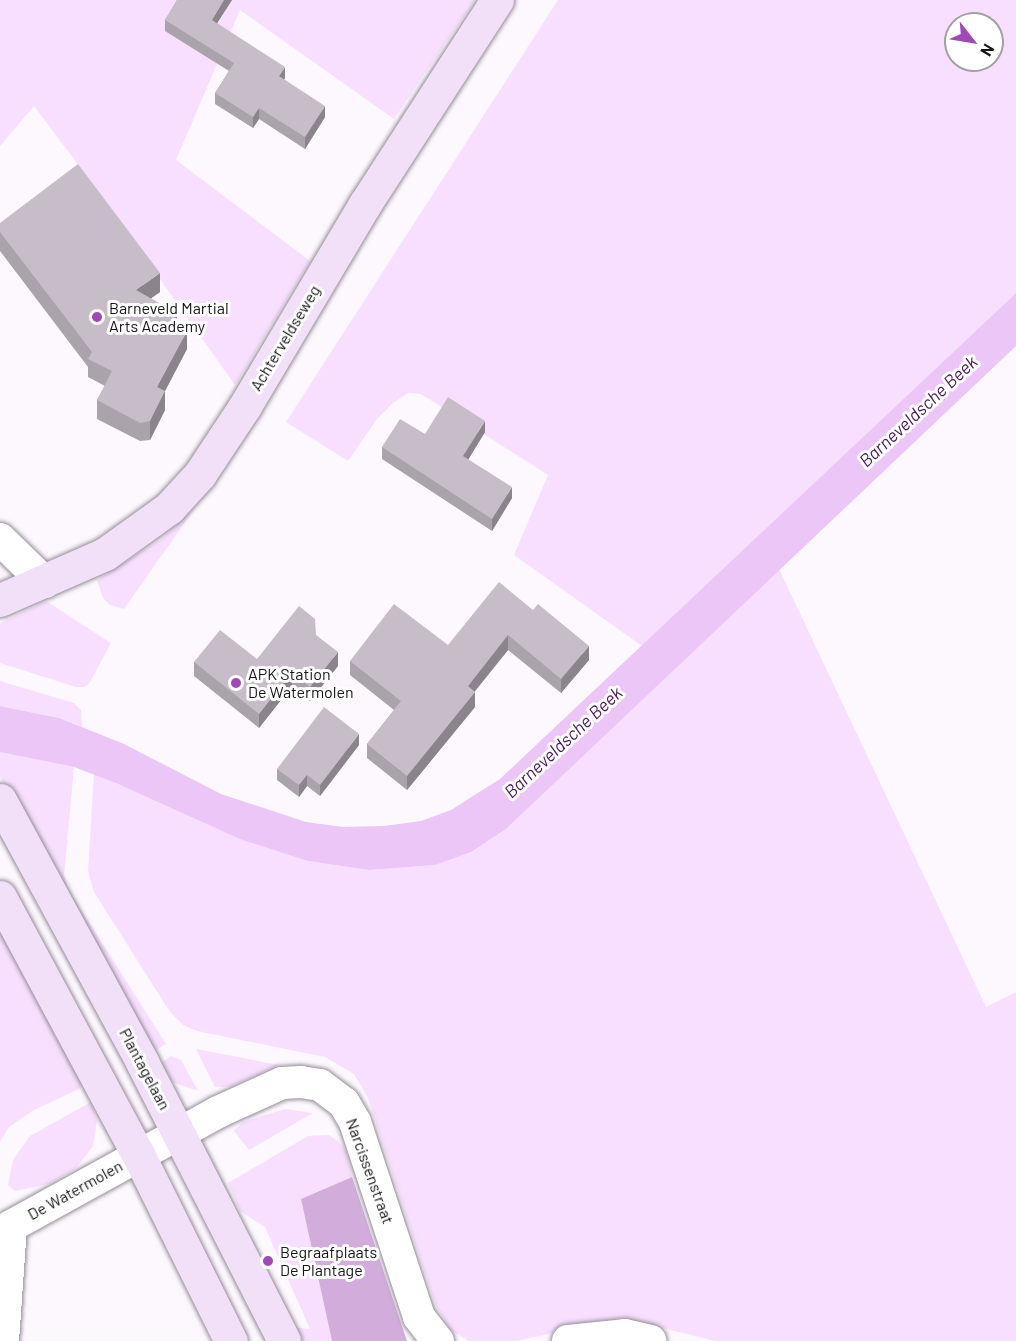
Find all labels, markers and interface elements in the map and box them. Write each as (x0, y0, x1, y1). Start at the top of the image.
north arrow (944, 12, 1004, 72)
text: N (977, 41, 999, 60)
street label: Achterveldseweg (246, 282, 324, 394)
place label: Barneveld Martial Arts Academy (109, 298, 229, 336)
marker: Barneveld Martial Arts Academy (90, 310, 104, 324)
water label: Barneveldsche Beek (854, 351, 982, 471)
place label: APK Station De Watermolen (248, 664, 354, 702)
marker: APK Station De Watermolen (229, 676, 243, 690)
water label: Barneveldsche Beek (499, 682, 627, 802)
street label: Plantagelaan (115, 1025, 175, 1113)
street label: Narcissenstraat (342, 1116, 398, 1226)
street label: De Watermolen (24, 1156, 126, 1224)
place label: Begraafplaats De Plantage (280, 1242, 377, 1280)
marker: Begraafplaats De Plantage (261, 1254, 275, 1268)

